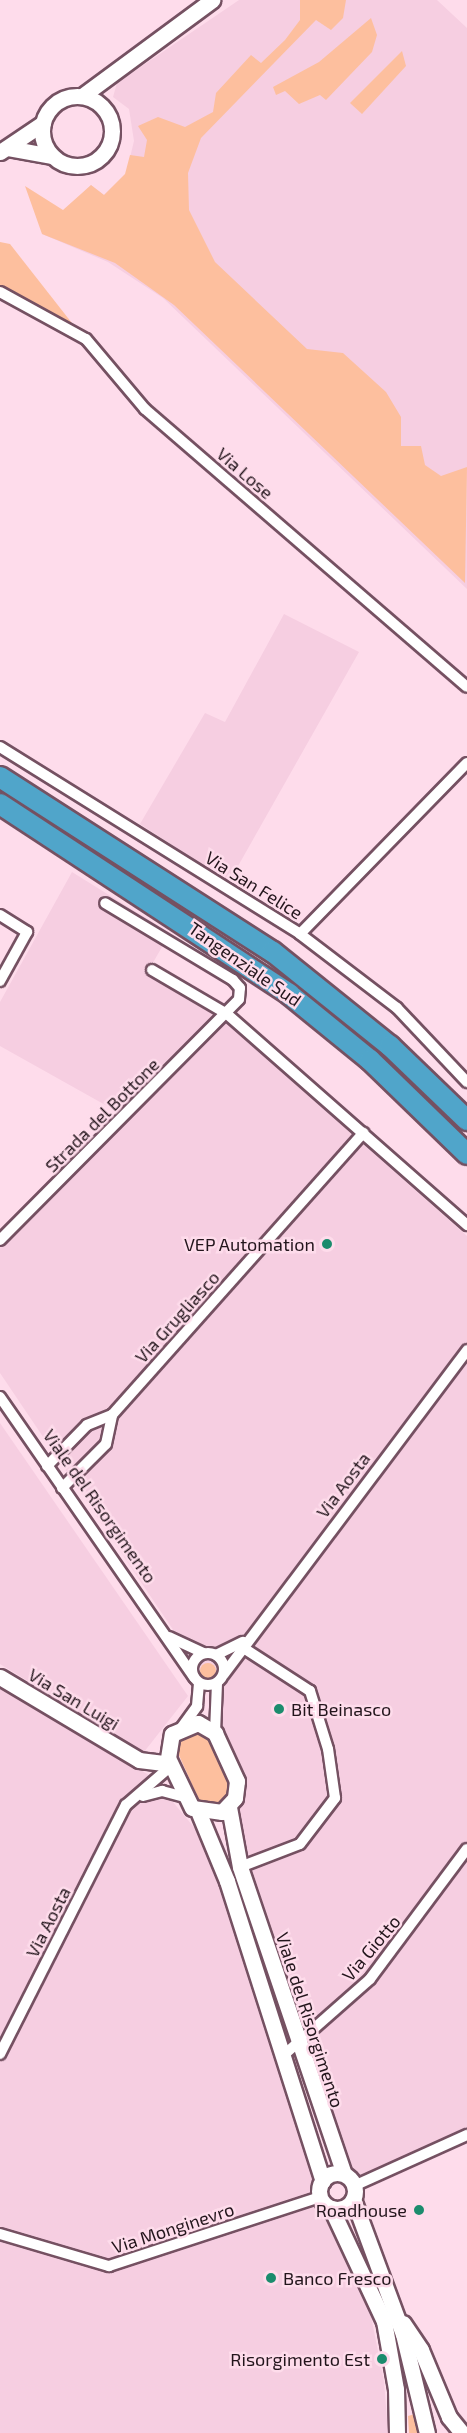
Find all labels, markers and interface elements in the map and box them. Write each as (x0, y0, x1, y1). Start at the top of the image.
street label: Via Lose (212, 443, 278, 503)
street label: Via San Felice (201, 846, 307, 924)
street label: Tangenziale Sud (185, 917, 305, 1011)
street label: Strada del Bottone (40, 1053, 164, 1177)
place label: VEP Automation (183, 1233, 315, 1255)
marker: VEP Automation (320, 1237, 334, 1251)
street label: Via Grugliasco (130, 1267, 224, 1367)
street label: Viale del Risorgimento (39, 1425, 161, 1587)
street label: Via Aosta (311, 1448, 375, 1522)
street label: Via San Luigi (25, 1663, 123, 1735)
place label: Bit Beinasco (291, 1698, 391, 1720)
marker: Bit Beinasco (272, 1702, 286, 1716)
street label: Via Aosta (21, 1883, 75, 1961)
street label: Via Giotto (337, 1911, 405, 1985)
street label: Viale del Risorgimento (271, 1930, 349, 2110)
street label: Via Monginevro (109, 2198, 237, 2258)
place label: Roadhouse (316, 2199, 407, 2221)
marker: Roadhouse (412, 2203, 426, 2217)
place label: Banco Fresco (283, 2267, 391, 2289)
marker: Banco Fresco (264, 2271, 278, 2285)
place label: Risorgimento Est (230, 2348, 370, 2370)
marker: Risorgimento Est (375, 2352, 389, 2366)

